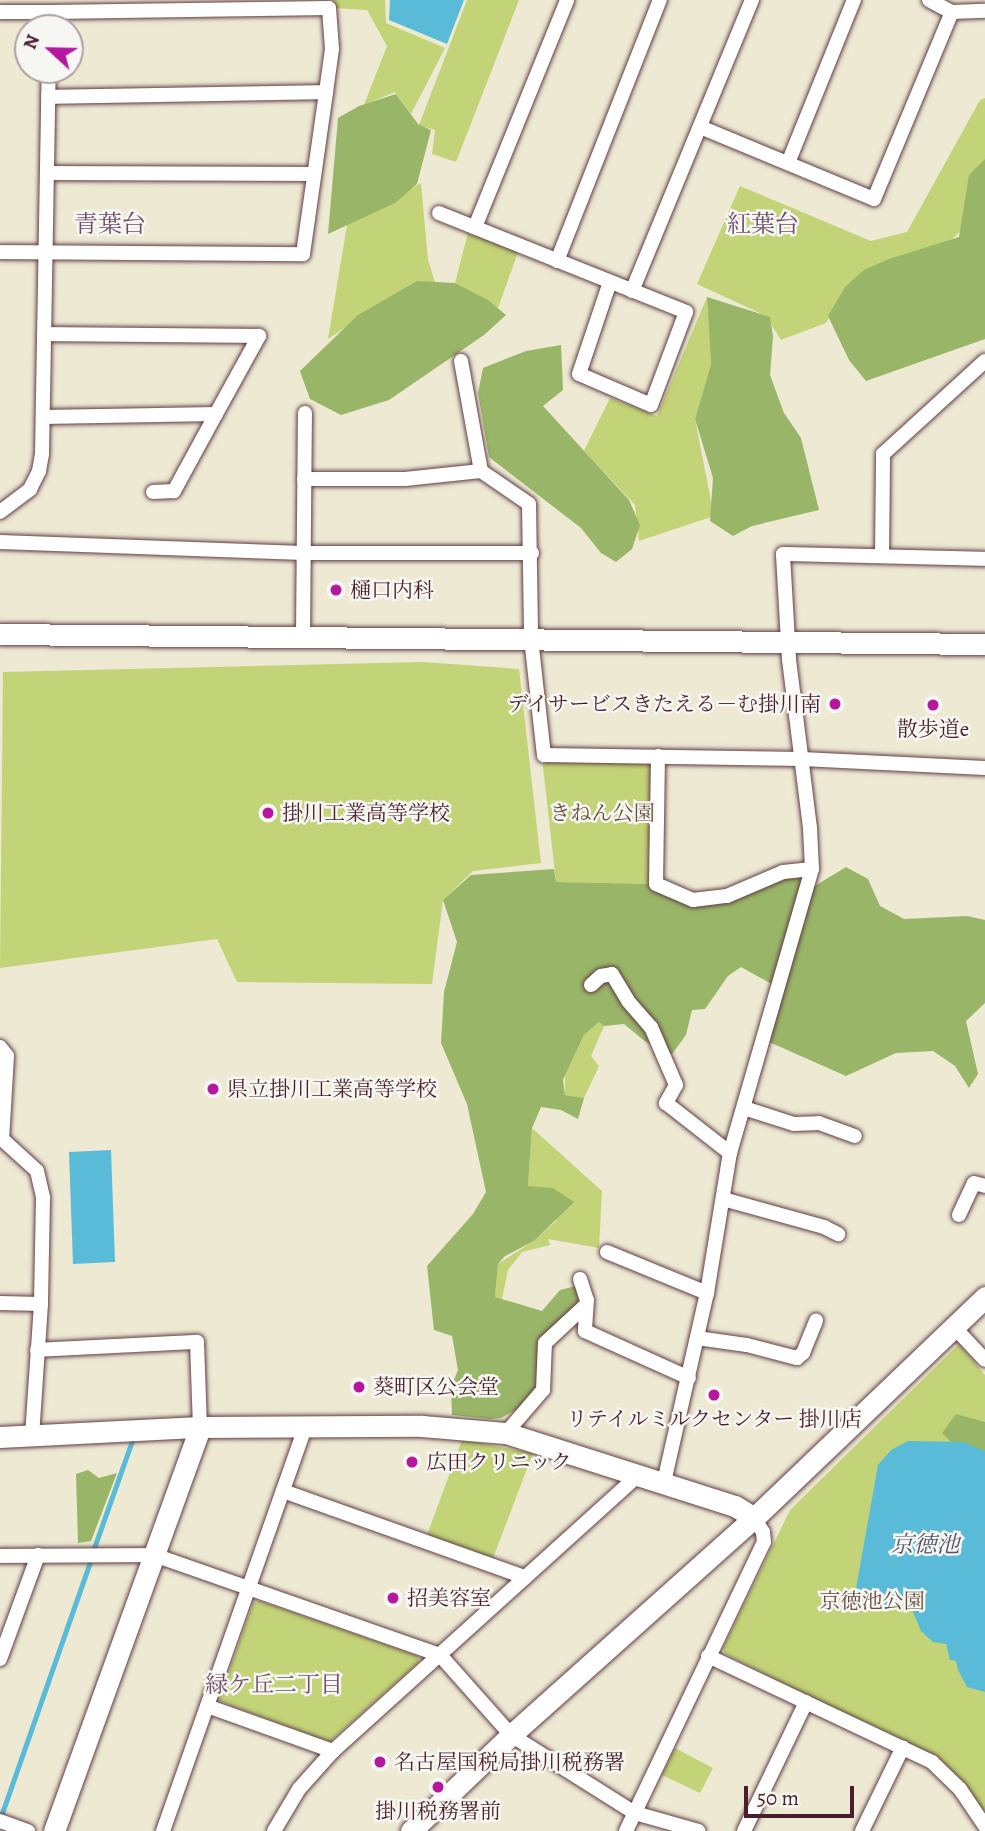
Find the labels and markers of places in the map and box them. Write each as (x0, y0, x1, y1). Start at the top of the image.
place label: 樋口内科 (350, 577, 434, 603)
marker: 樋口内科 (328, 582, 344, 598)
place label: デイサービスきたえる－む掛川南 (506, 691, 821, 717)
marker: デイサービスきたえる－む掛川南 (827, 696, 843, 712)
marker: 散歩道e (925, 697, 941, 713)
place label: 散歩道e (897, 716, 969, 742)
place label: 掛川工業高等学校 (282, 800, 450, 826)
marker: 掛川工業高等学校 (260, 805, 276, 821)
place label: 県立掛川工業高等学校 (227, 1076, 437, 1102)
marker: 県立掛川工業高等学校 (205, 1081, 221, 1097)
place label: 葵町区公会堂 (373, 1374, 499, 1400)
marker: 葵町区公会堂 (351, 1379, 367, 1395)
marker: リテイルミルクセンター 掛川店 (706, 1387, 722, 1403)
place label: リテイルミルクセンター 掛川店 (565, 1406, 863, 1432)
place label: 広田クリニック (426, 1449, 573, 1475)
marker: 広田クリニック (404, 1454, 420, 1470)
place label: 招美容室 (407, 1585, 491, 1611)
marker: 招美容室 (385, 1590, 401, 1606)
place label: 名古屋国税局掛川税務署 (394, 1749, 625, 1775)
marker: 名古屋国税局掛川税務署 (372, 1754, 388, 1770)
marker: 掛川税務署前 (430, 1779, 446, 1795)
place label: 掛川税務署前 (375, 1798, 501, 1824)

